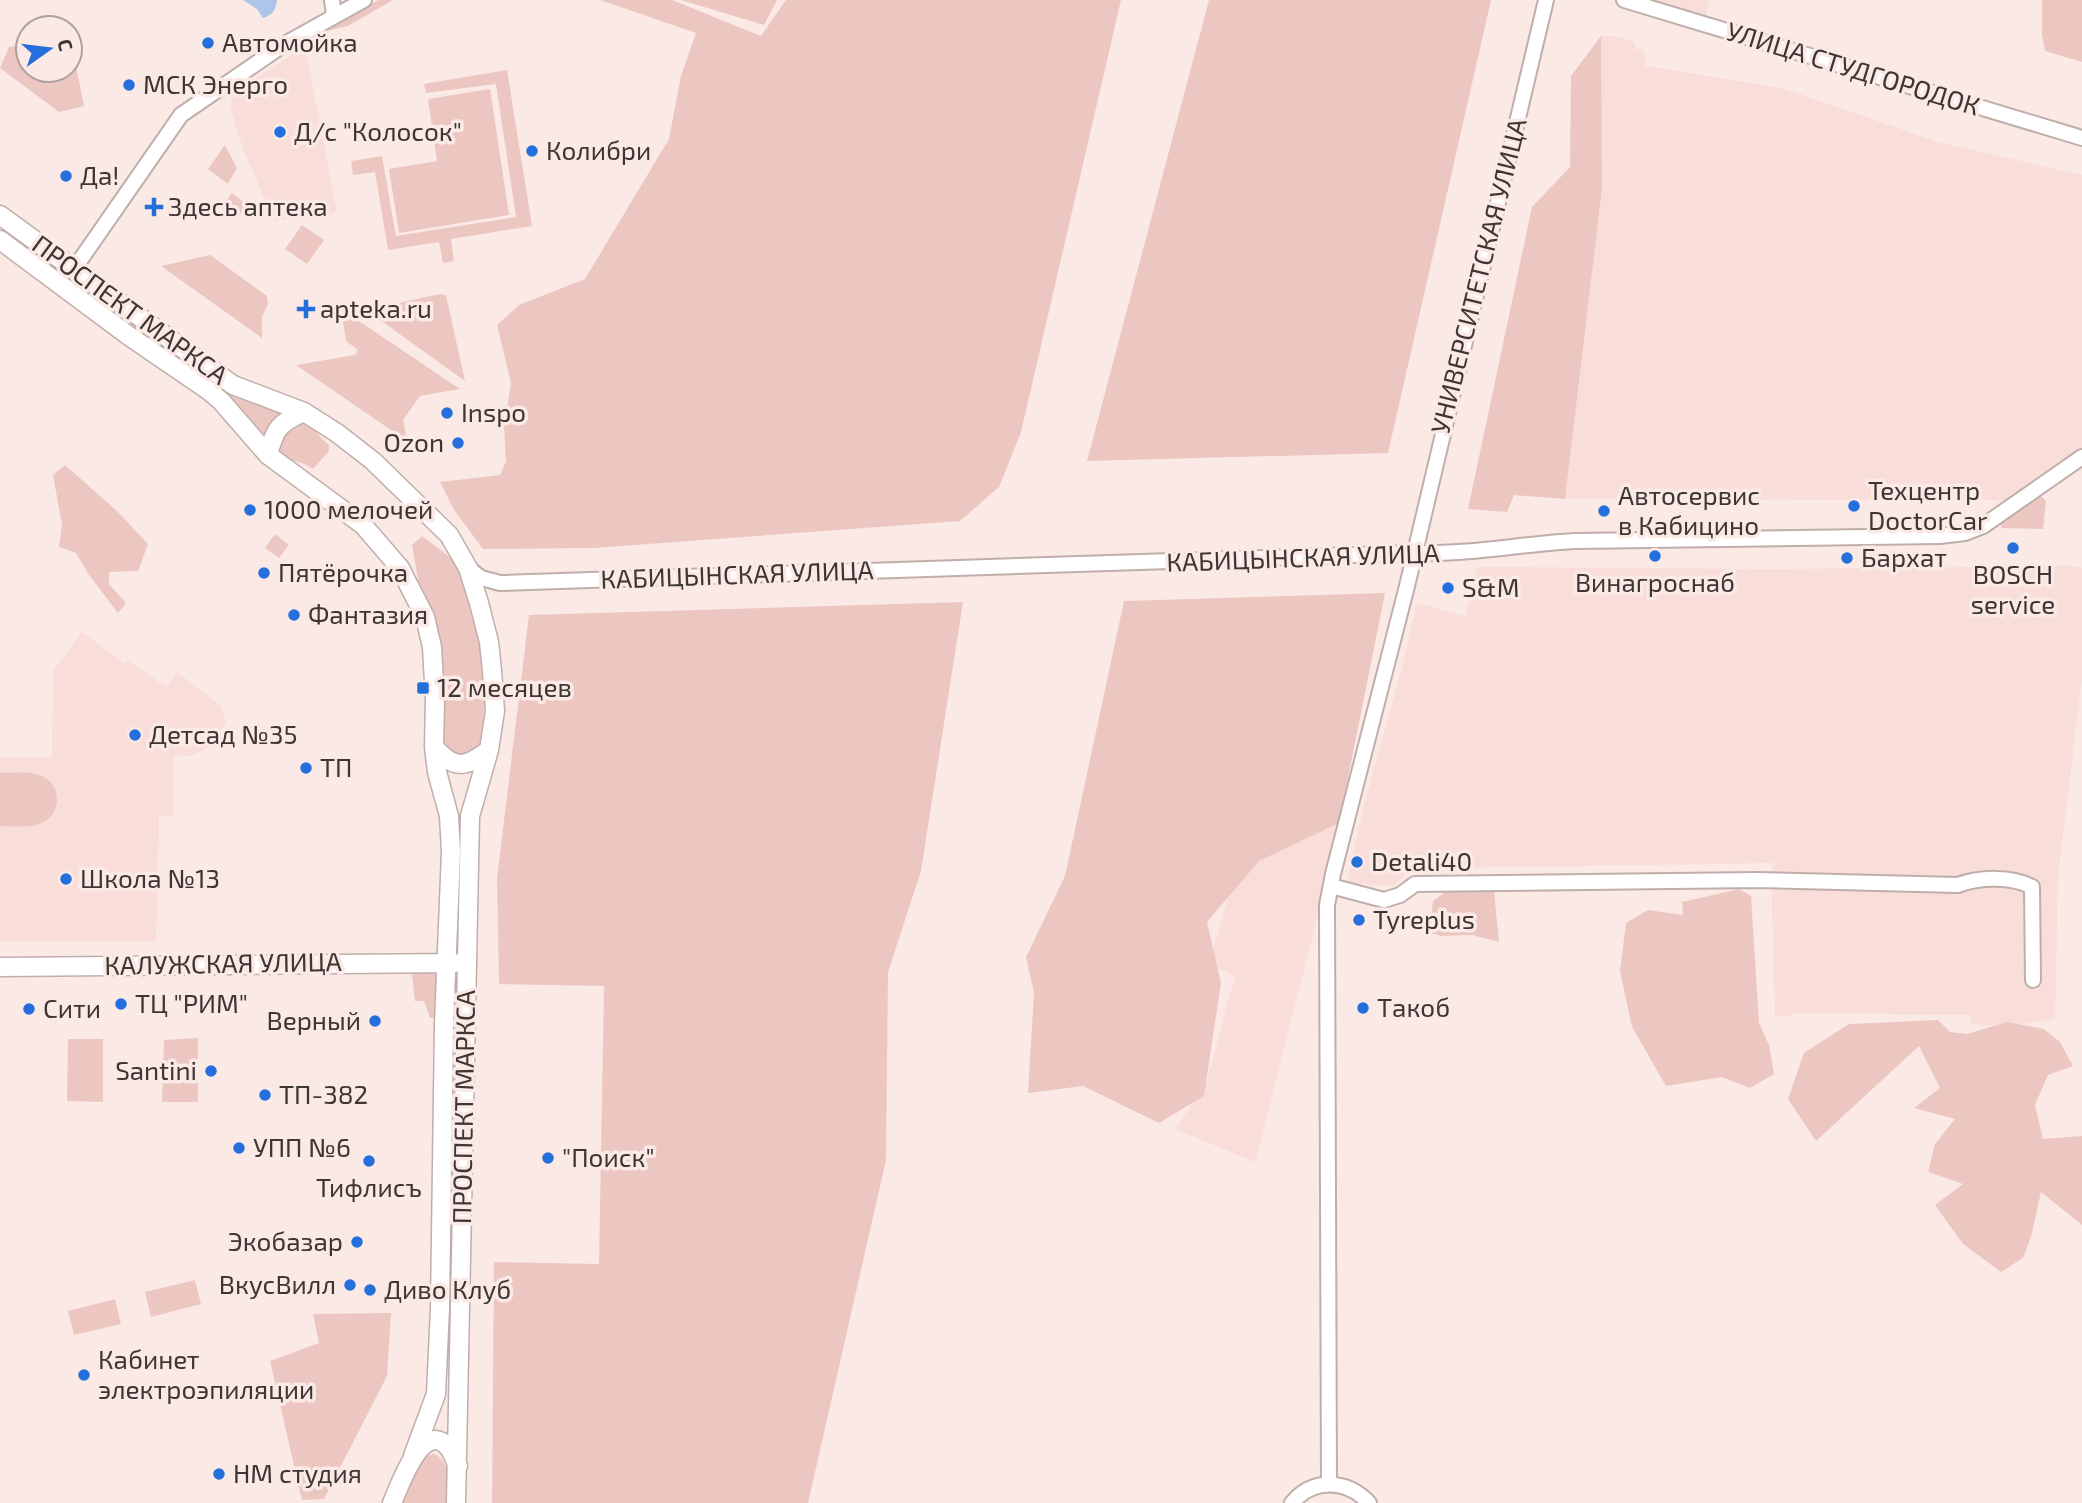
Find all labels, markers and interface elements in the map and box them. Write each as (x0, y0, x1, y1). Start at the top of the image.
north arrow (14, 14, 84, 84)
street label: УЛИЦА СТУДГОРОДОК (1723, 14, 1984, 121)
place label: Автомойка (222, 26, 358, 57)
marker: Автомойка (200, 35, 216, 51)
text: С (53, 37, 78, 53)
place label: МСК Энерго (143, 68, 288, 99)
marker: МСК Энерго (121, 77, 137, 93)
place label: Д/с "Колосок" (294, 115, 462, 146)
street label: УНИВЕРСИТЕТСКАЯ УЛИЦА (1423, 115, 1532, 437)
marker: Д/с "Колосок" (272, 124, 288, 140)
place label: Колибри (546, 134, 651, 165)
marker: Колибри (524, 143, 540, 159)
place label: Да! (80, 159, 119, 190)
marker: Да! (58, 168, 74, 184)
place label: Здесь аптека (168, 190, 328, 221)
marker: Здесь аптека (146, 199, 162, 215)
street label: ПРОСПЕКТ МАРКСА (27, 227, 235, 390)
place label: apteka.ru (320, 292, 432, 323)
marker: apteka.ru (298, 301, 314, 317)
place label: Inspo (461, 396, 526, 427)
marker: Inspo (439, 405, 455, 421)
place label: Ozon (384, 426, 444, 457)
marker: Ozon (450, 435, 466, 451)
place label: Техцентр DoctorCar (1868, 474, 1987, 535)
place label: Автосервис в Кабицино (1618, 479, 1760, 540)
place label: 1000 мелочей (264, 493, 433, 524)
marker: Техцентр DoctorCar (1846, 498, 1862, 514)
marker: 1000 мелочей (242, 502, 258, 518)
marker: Автосервис в Кабицино (1596, 503, 1612, 519)
street label: КАБИЦЫНСКАЯ УЛИЦА (1166, 536, 1440, 577)
marker: BOSCH service (2005, 540, 2021, 556)
place label: Бархат (1861, 541, 1947, 572)
marker: Винагроснаб (1647, 548, 1663, 564)
marker: Бархат (1839, 550, 1855, 566)
street label: КАБИЦЫНСКАЯ УЛИЦА (600, 553, 874, 594)
place label: Пятёрочка (278, 556, 408, 587)
place label: BOSCH service (1971, 558, 2055, 619)
marker: Пятёрочка (256, 565, 272, 581)
place label: Винагроснаб (1575, 566, 1735, 597)
place label: S&M (1462, 571, 1519, 602)
marker: S&M (1440, 580, 1456, 596)
place label: Фантазия (308, 598, 428, 629)
marker: Фантазия (286, 607, 302, 623)
place label: 12 месяцев (437, 671, 572, 702)
marker: 12 месяцев (415, 680, 431, 696)
place label: Детсад №35 (149, 718, 297, 749)
marker: Детсад №35 (127, 727, 143, 743)
place label: ТП (320, 751, 353, 782)
marker: ТП (298, 760, 314, 776)
place label: Detali40 (1371, 845, 1472, 876)
marker: Detali40 (1349, 854, 1365, 870)
place label: Школа №13 (80, 862, 220, 893)
marker: Школа №13 (58, 871, 74, 887)
place label: Tyreplus (1373, 903, 1475, 934)
marker: Tyreplus (1351, 912, 1367, 928)
street label: КАЛУЖСКАЯ УЛИЦА (104, 945, 342, 980)
place label: ТЦ "РИМ" (135, 987, 248, 1018)
street label: ПРОСПЕКТ МАРКСА (445, 990, 480, 1224)
place label: Такоб (1377, 991, 1450, 1022)
place label: Сити (43, 992, 101, 1023)
marker: ТЦ "РИМ" (113, 996, 129, 1012)
marker: Такоб (1355, 1000, 1371, 1016)
marker: Сити (21, 1001, 37, 1017)
place label: Верный (267, 1004, 361, 1035)
marker: Верный (367, 1013, 383, 1029)
place label: Santini (115, 1054, 197, 1085)
marker: Santini (203, 1063, 219, 1079)
place label: ТП-382 (279, 1078, 368, 1109)
marker: ТП-382 (257, 1087, 273, 1103)
place label: УПП №6 (253, 1131, 351, 1162)
marker: УПП №6 (231, 1140, 247, 1156)
place label: "Поиск" (562, 1141, 655, 1172)
marker: "Поиск" (540, 1150, 556, 1166)
marker: Тифлисъ (361, 1153, 377, 1169)
place label: Тифлисъ (316, 1171, 422, 1202)
place label: Экобазар (228, 1225, 343, 1256)
marker: Экобазар (349, 1234, 365, 1250)
place label: ВкусВилл (219, 1268, 336, 1300)
place label: Диво Клуб (384, 1273, 511, 1305)
marker: ВкусВилл (342, 1277, 358, 1293)
marker: Диво Клуб (362, 1282, 378, 1298)
place label: Кабинет электроэпиляции (98, 1343, 314, 1404)
marker: Кабинет электроэпиляции (76, 1367, 92, 1383)
place label: HM студия (233, 1457, 362, 1489)
marker: HM студия (211, 1466, 227, 1482)

